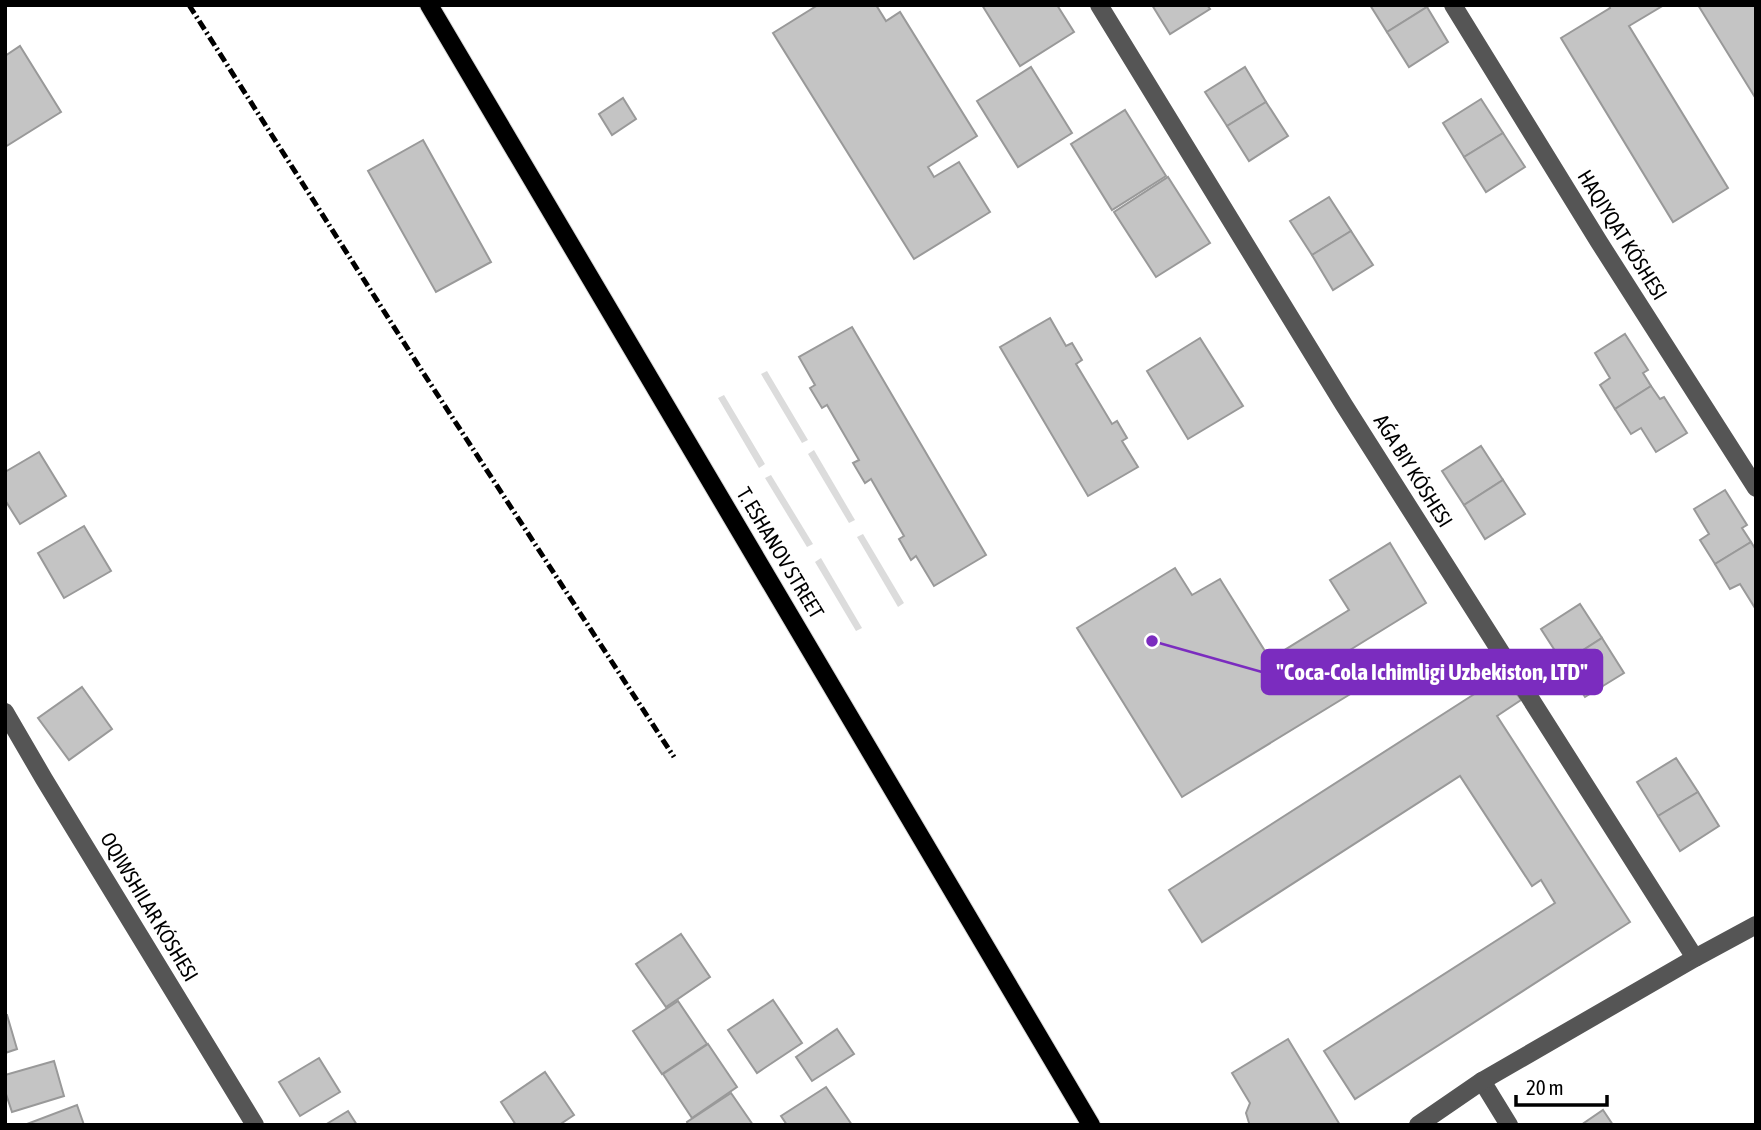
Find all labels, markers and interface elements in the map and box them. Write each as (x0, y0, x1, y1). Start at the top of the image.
street label: HAQIYQAT KÓSHESI (1573, 165, 1672, 304)
street label: AǴA BIY KÓSHESI (1370, 410, 1458, 531)
street label: T. ESHANOV STREET (732, 483, 829, 622)
callout: "Coca-Cola Ichimligi Uzbekiston, LTD" (1262, 650, 1602, 694)
text: "Coca-Cola Ichimligi Uzbekiston, LTD" (1276, 659, 1588, 685)
street label: OQIWSHILAR KÓSHESI (96, 828, 204, 985)
scale bar (1516, 1064, 1607, 1108)
text: 20 m (1526, 1075, 1564, 1099)

